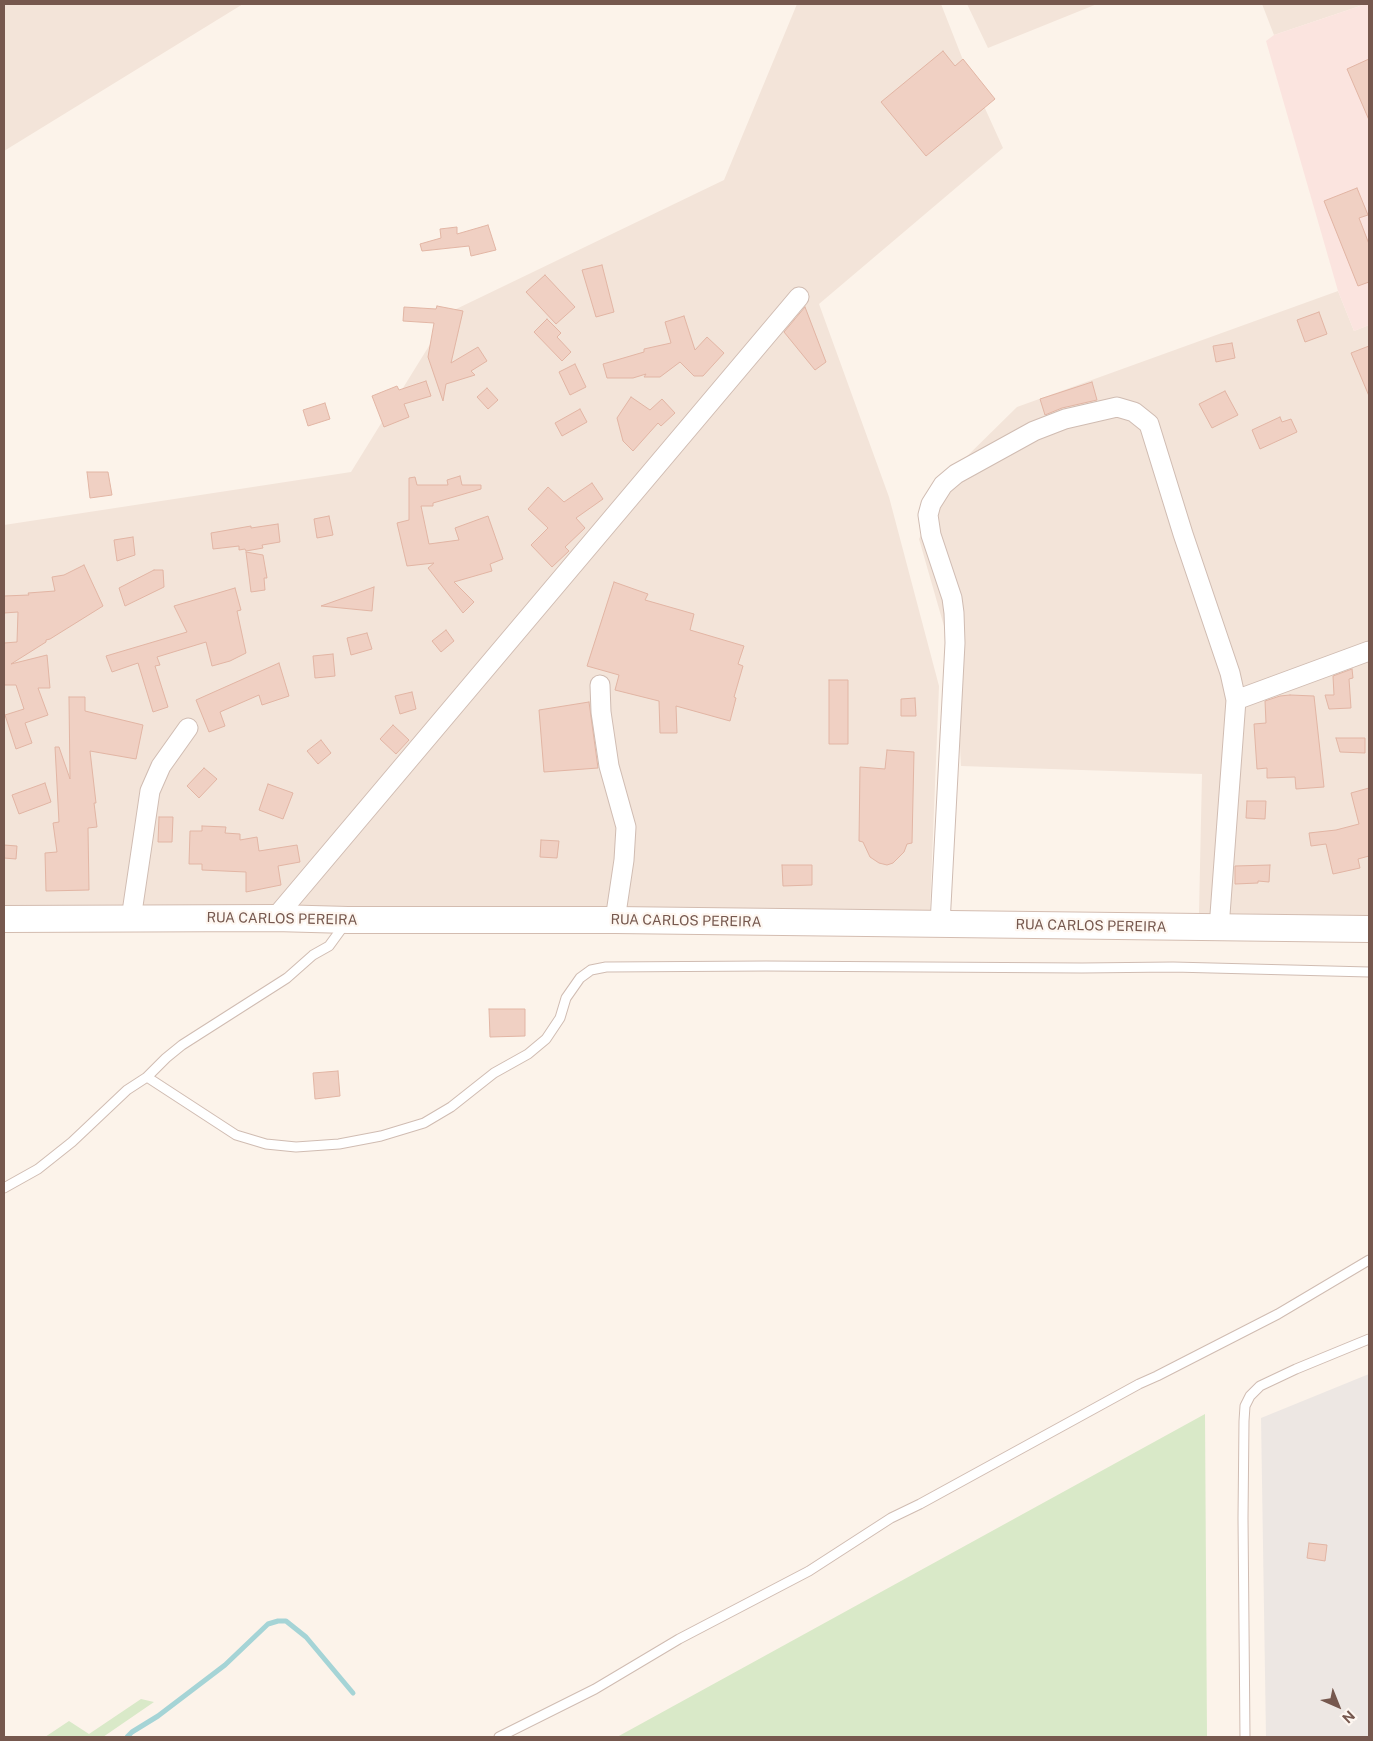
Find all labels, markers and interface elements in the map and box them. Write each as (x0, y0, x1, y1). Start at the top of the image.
street label: RUA CARLOS PEREIRA (206, 909, 358, 929)
street label: RUA CARLOS PEREIRA (610, 911, 762, 931)
street label: RUA CARLOS PEREIRA (1015, 916, 1167, 936)
north arrow (1313, 1681, 1363, 1731)
text: N (1339, 1707, 1358, 1726)

